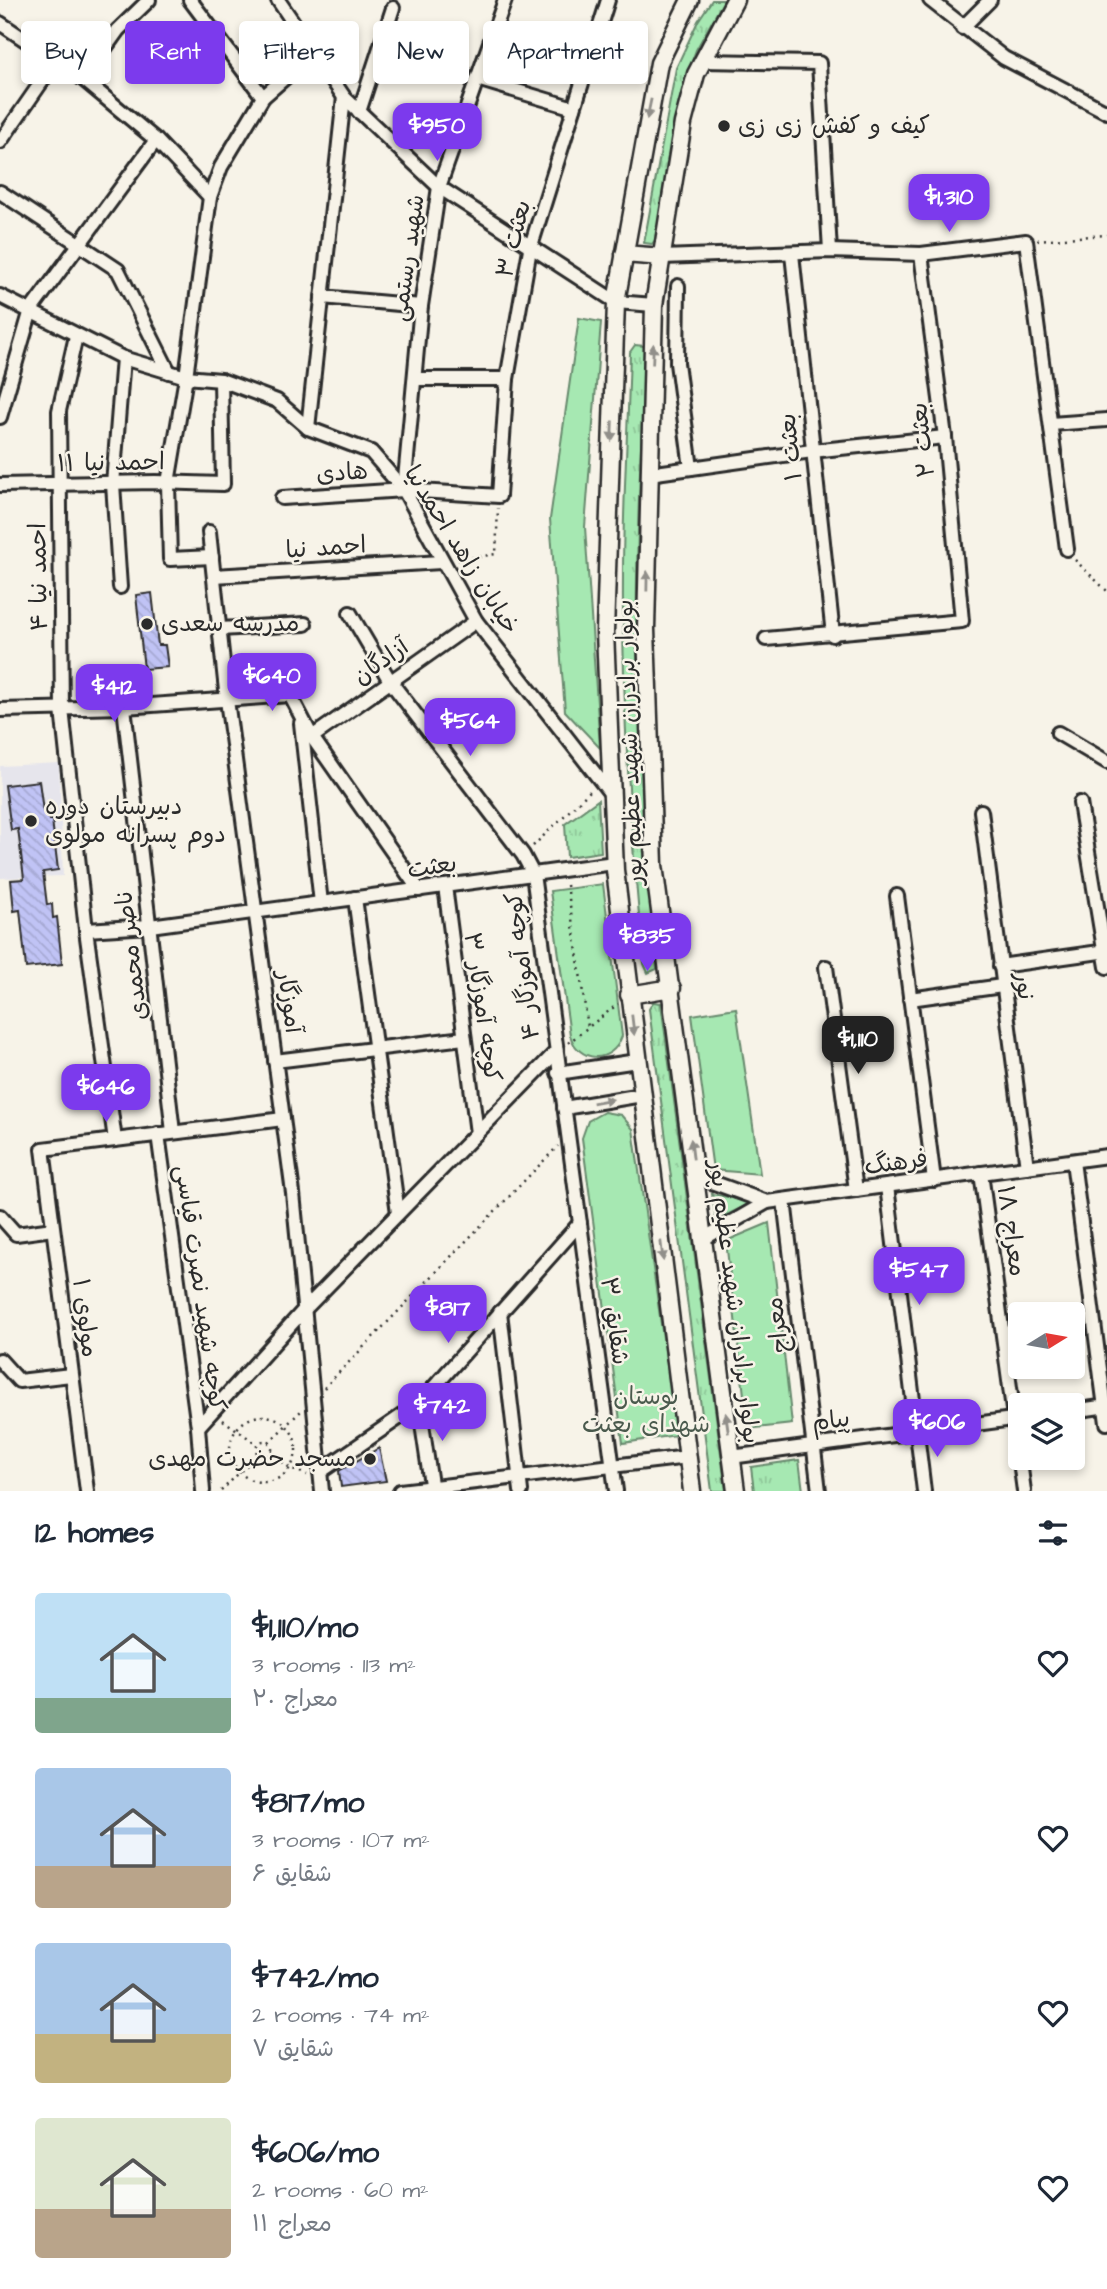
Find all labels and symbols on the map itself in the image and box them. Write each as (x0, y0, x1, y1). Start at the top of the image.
one-way arrow (644, 98, 655, 120)
pin: $950 (396, 104, 478, 163)
place label: کیف و کفش زی زی (738, 109, 930, 143)
marker: کیف و کفش زی زی (716, 118, 732, 134)
pin: $1,310 (892, 174, 1006, 234)
street label: شهید رستمی (382, 192, 434, 324)
street label: بعثت ۳ (488, 197, 540, 281)
one-way arrow (647, 343, 658, 365)
street label: بعثت ۲ (902, 401, 944, 479)
street label: بعثت ۱ (771, 411, 811, 483)
one-way arrow (606, 421, 617, 443)
street label: احمد نیا ۱۱ (57, 445, 165, 481)
street label: هادی (315, 454, 369, 492)
street label: خیابان زاهد احمدنیا (395, 459, 527, 641)
street label: احمد نیا ۴ (21, 523, 57, 631)
street label: احمد نیا (285, 528, 367, 568)
one-way arrow (641, 570, 653, 592)
street label: بولوار برادران شهید عظیم‌ پور (608, 599, 652, 887)
place label: مدرسه سعدی (161, 607, 299, 641)
marker: مدرسه سعدی (139, 616, 155, 632)
street label: آزادگان (346, 630, 417, 694)
pin: $640 (231, 654, 313, 713)
pin: $412 (73, 664, 155, 724)
pin: $564 (429, 698, 511, 758)
place label: دبیرستان دوره دوم پسرانه مولوی (45, 790, 226, 853)
marker: دبیرستان دوره دوم پسرانه مولوی (23, 813, 39, 829)
street label: بعثت (405, 847, 459, 887)
street label: ناصر محمدی (107, 888, 157, 1022)
street label: کوچه آموزگار ۴ (497, 890, 549, 1042)
pin: $835 (606, 914, 688, 973)
street label: کوچه آموزگار ۳ (455, 930, 509, 1084)
street label: آموزگار (268, 967, 310, 1037)
street label: نور (1005, 969, 1043, 1002)
one-way arrow (627, 1014, 638, 1036)
pin: $1,110 (801, 1016, 915, 1076)
pin: $646 (65, 1064, 147, 1124)
one-way arrow (592, 1095, 614, 1106)
one-way arrow (686, 1138, 697, 1160)
street label: فرهنگ (862, 1142, 930, 1184)
street label: بولوار برادران شهید عظیم‌ پور (699, 1156, 768, 1446)
street label: کوچه شهید نصرت قیاسی (166, 1163, 234, 1413)
street label: معراج ۱۸ (988, 1183, 1034, 1279)
one-way arrow (656, 1240, 667, 1262)
pin: $547 (878, 1248, 960, 1307)
street label: شقایق ۳ (591, 1275, 637, 1367)
street label: مولوی ۱ (63, 1277, 107, 1359)
pin: $817 (407, 1286, 489, 1345)
street label: معراج (758, 1295, 798, 1355)
north arrow (1008, 1302, 1085, 1379)
park label: بوستان شهدای بعثت (582, 1380, 710, 1442)
pin: $742 (401, 1384, 483, 1443)
pin: $606 (896, 1400, 978, 1459)
street label: پیام (810, 1402, 852, 1440)
one-way arrow (721, 1412, 732, 1434)
place label: مسجد حضرت مهدی (148, 1442, 356, 1476)
marker: مسجد حضرت مهدی (362, 1451, 378, 1467)

